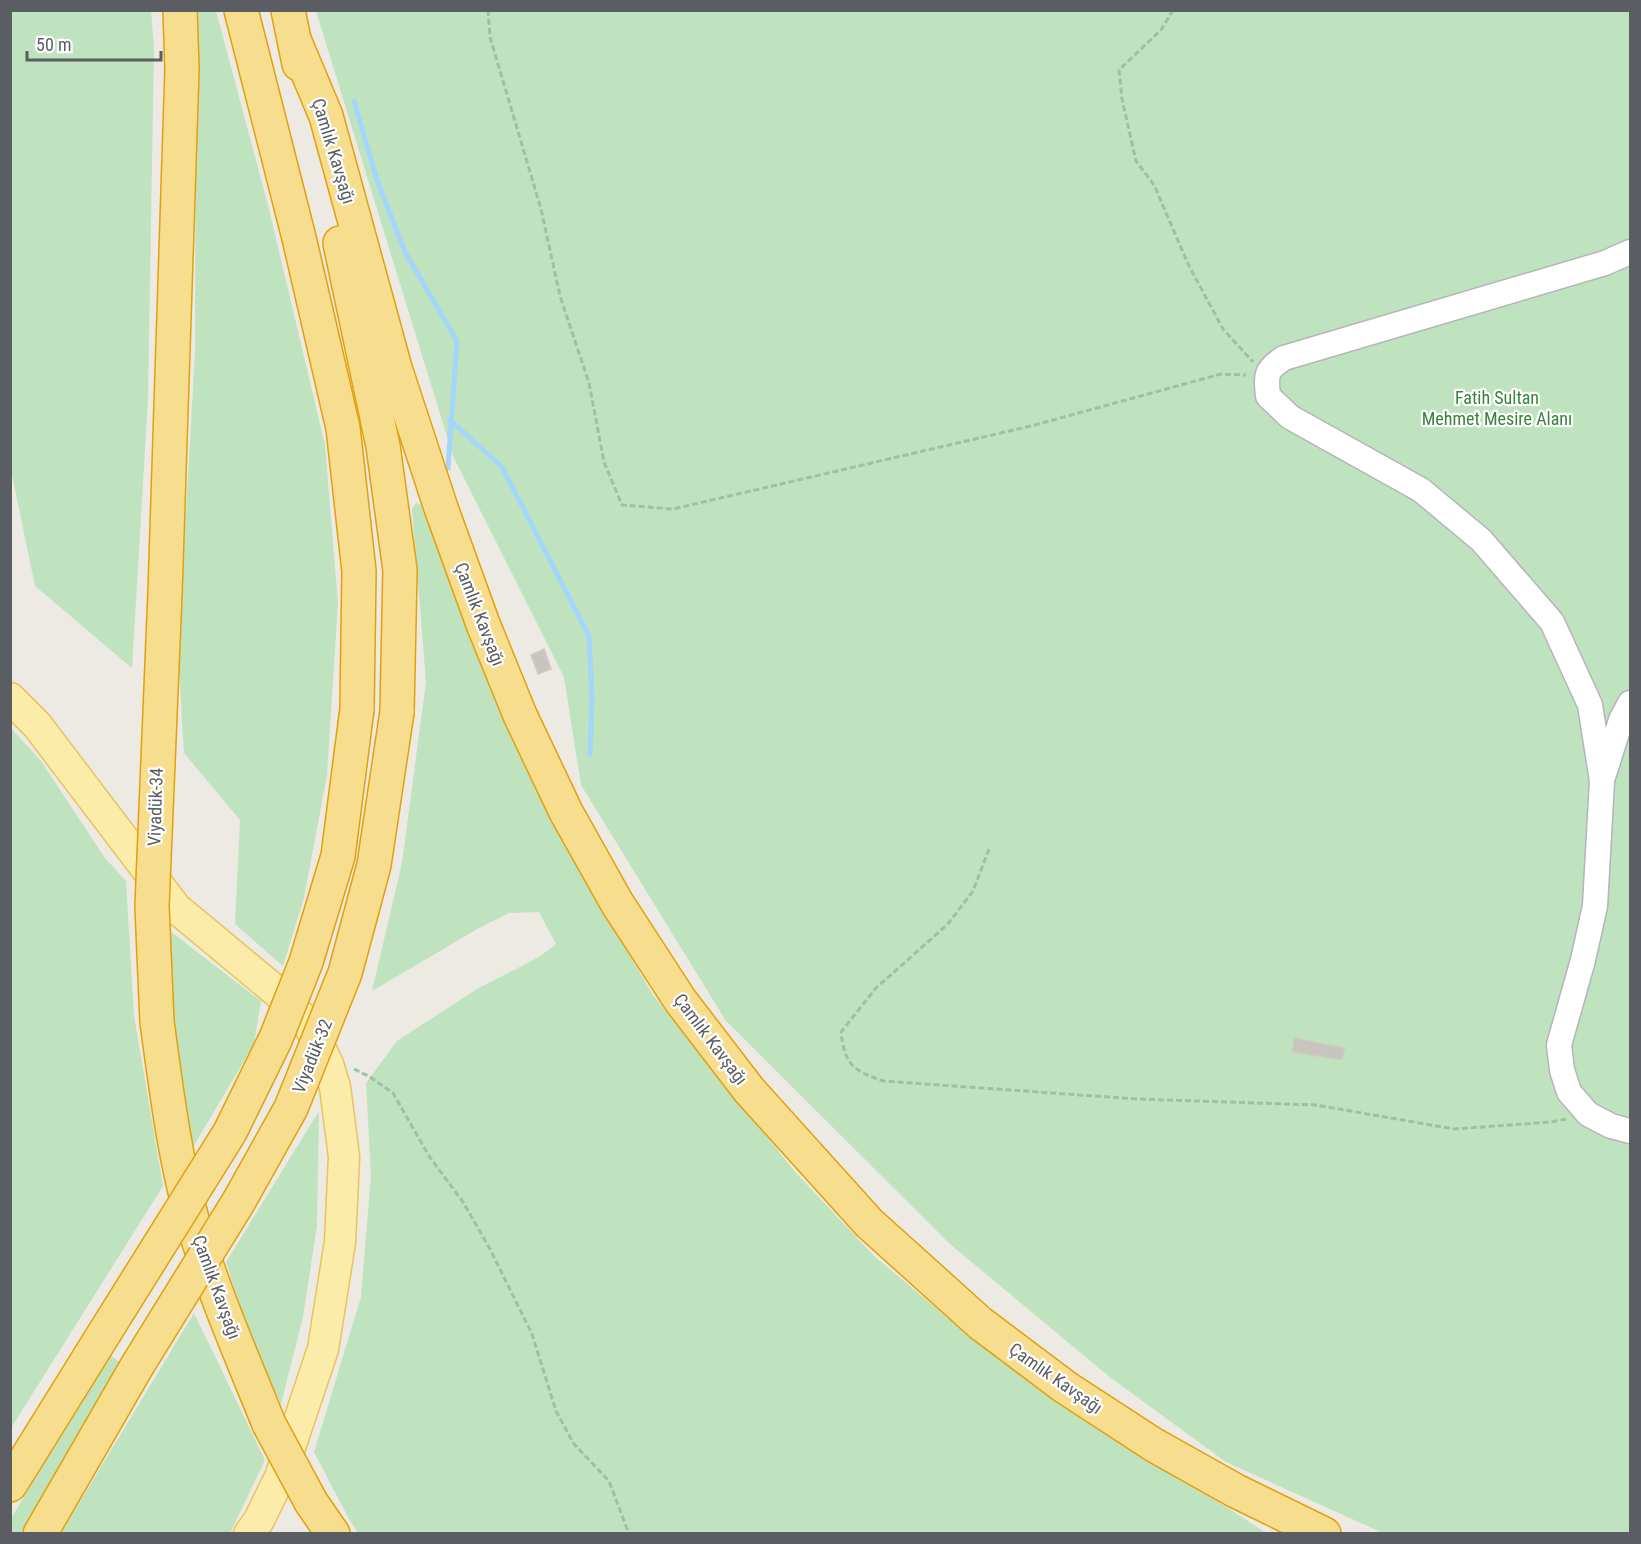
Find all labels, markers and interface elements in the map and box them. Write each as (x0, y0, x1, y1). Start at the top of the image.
scale bar (27, 24, 160, 62)
text: 50 m (36, 34, 71, 55)
street label: Çamlık Kavşağı (308, 96, 360, 206)
park label: Fatih Sultan Mehmet Mesire Alanı (1422, 387, 1572, 429)
street label: Çamlık Kavşağı (451, 559, 509, 669)
street label: Viyadük-34 (143, 767, 167, 846)
street label: Çamlık Kavşağı (670, 989, 752, 1089)
street label: Viyadük-32 (288, 1016, 336, 1096)
street label: Çamlık Kavşağı (189, 1232, 245, 1342)
street label: Çamlık Kavşağı (1005, 1338, 1107, 1418)

